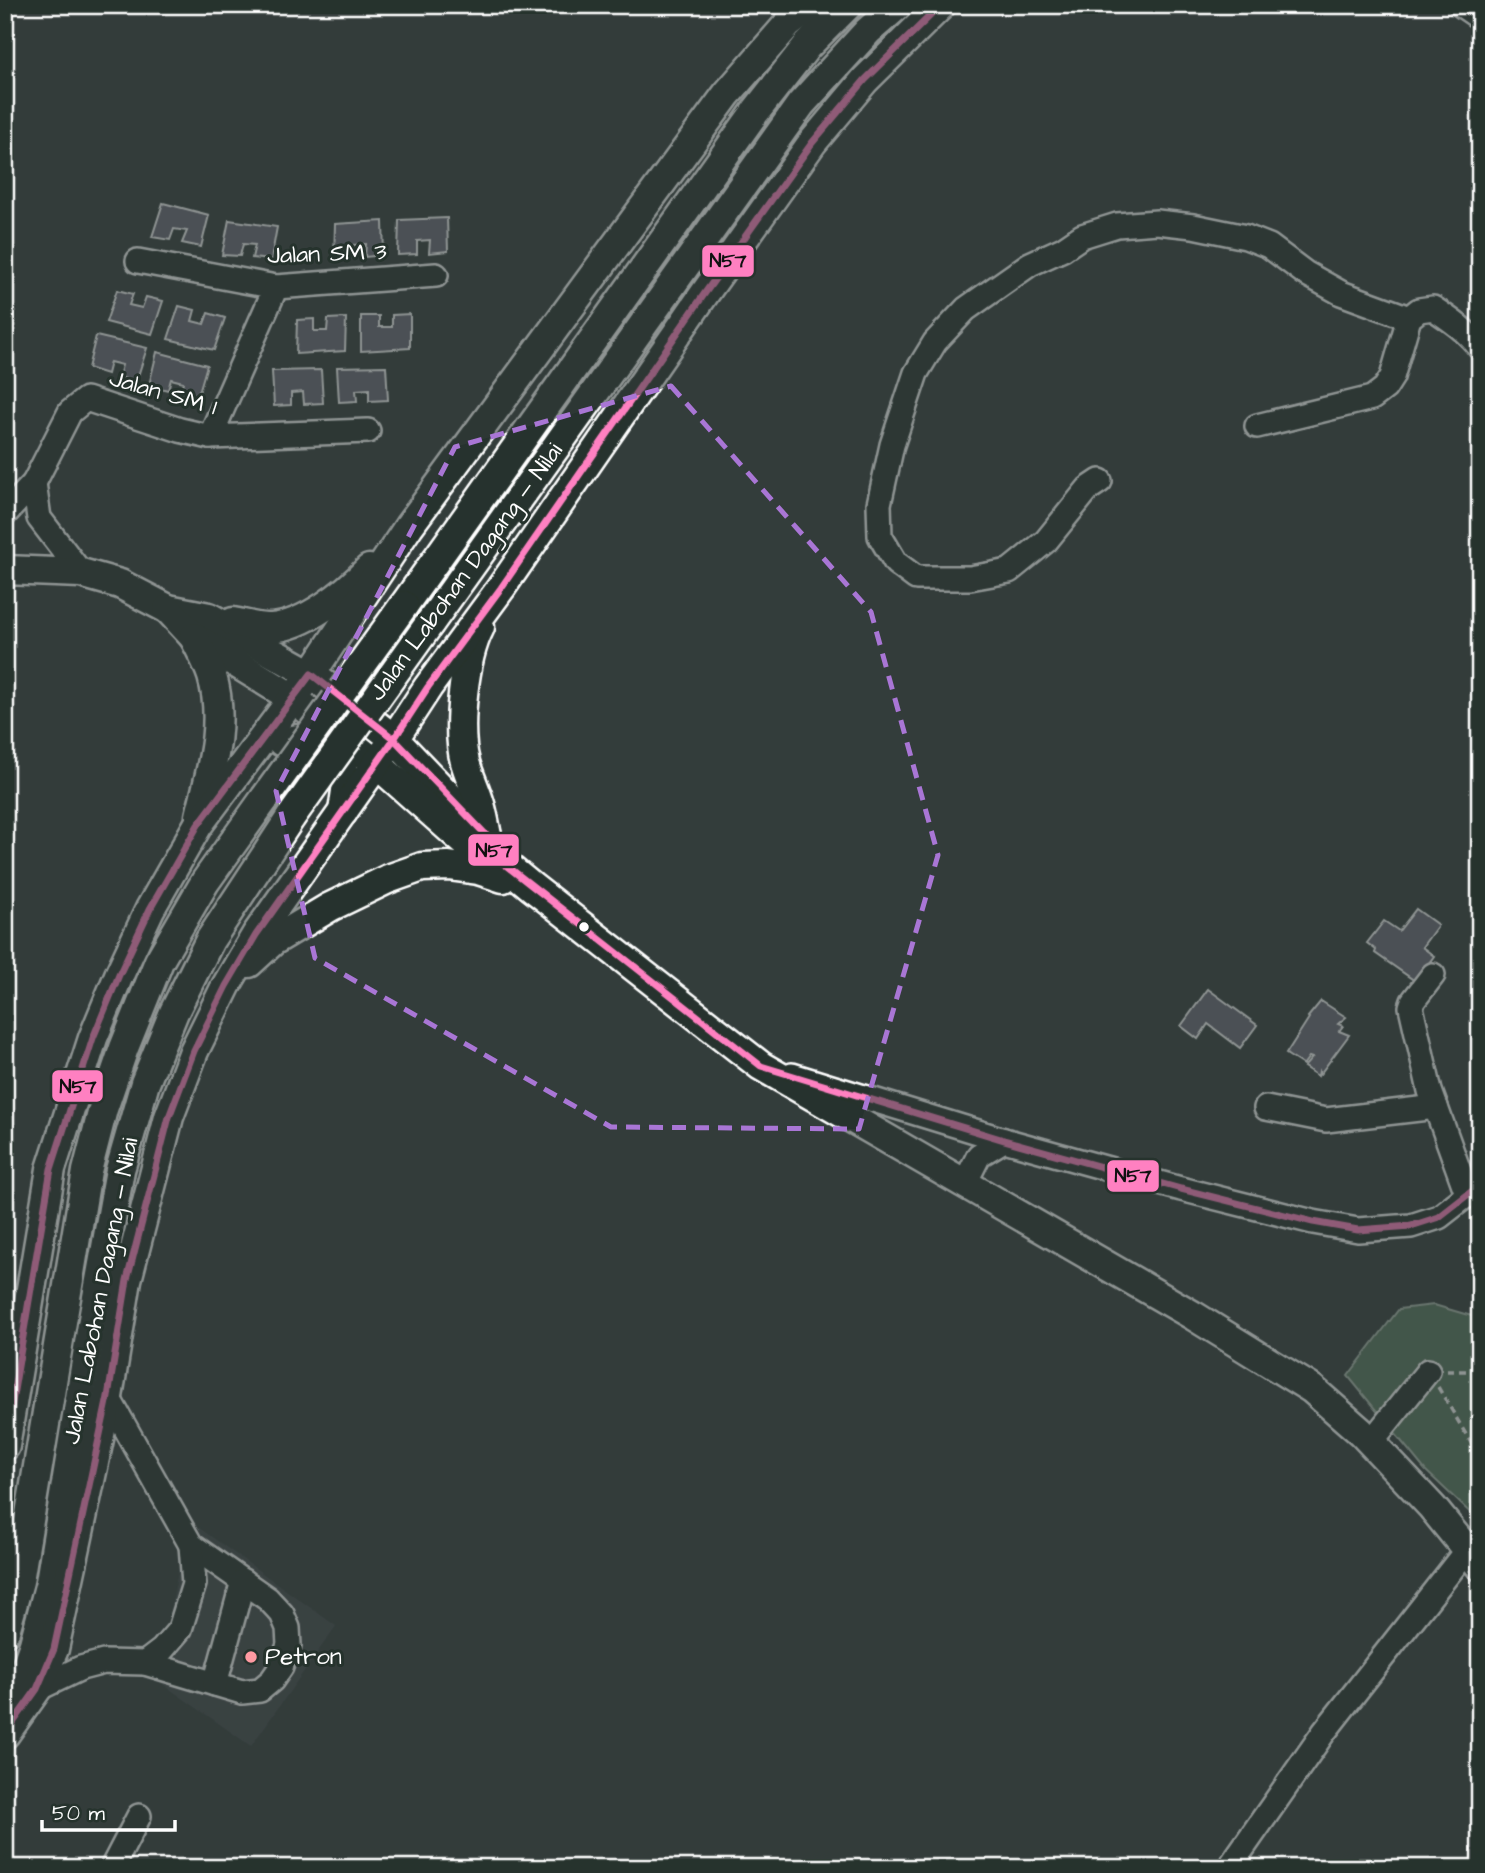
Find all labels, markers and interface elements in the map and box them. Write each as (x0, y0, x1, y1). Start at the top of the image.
street label: Jalan SM 3 (267, 235, 387, 273)
line badge: N57 (701, 244, 755, 278)
text: N57 (709, 248, 747, 275)
street label: Jalan SM 1 (105, 361, 221, 425)
street label: Jalan Labohan Dagang ‒ Nilai (361, 436, 572, 709)
line badge: N57 (467, 833, 520, 867)
text: N57 (475, 838, 513, 865)
unlabelled marker (577, 920, 591, 934)
line badge: N57 (51, 1069, 104, 1103)
text: N57 (59, 1074, 97, 1101)
street label: Jalan Labohan Dagang ‒ Nilai (55, 1134, 148, 1447)
line badge: N57 (1106, 1159, 1160, 1193)
text: N57 (1114, 1163, 1152, 1190)
place label: Petron (265, 1640, 342, 1674)
marker: Petron (243, 1649, 259, 1665)
scale bar (42, 1789, 175, 1833)
text: 50 m (52, 1799, 106, 1828)

